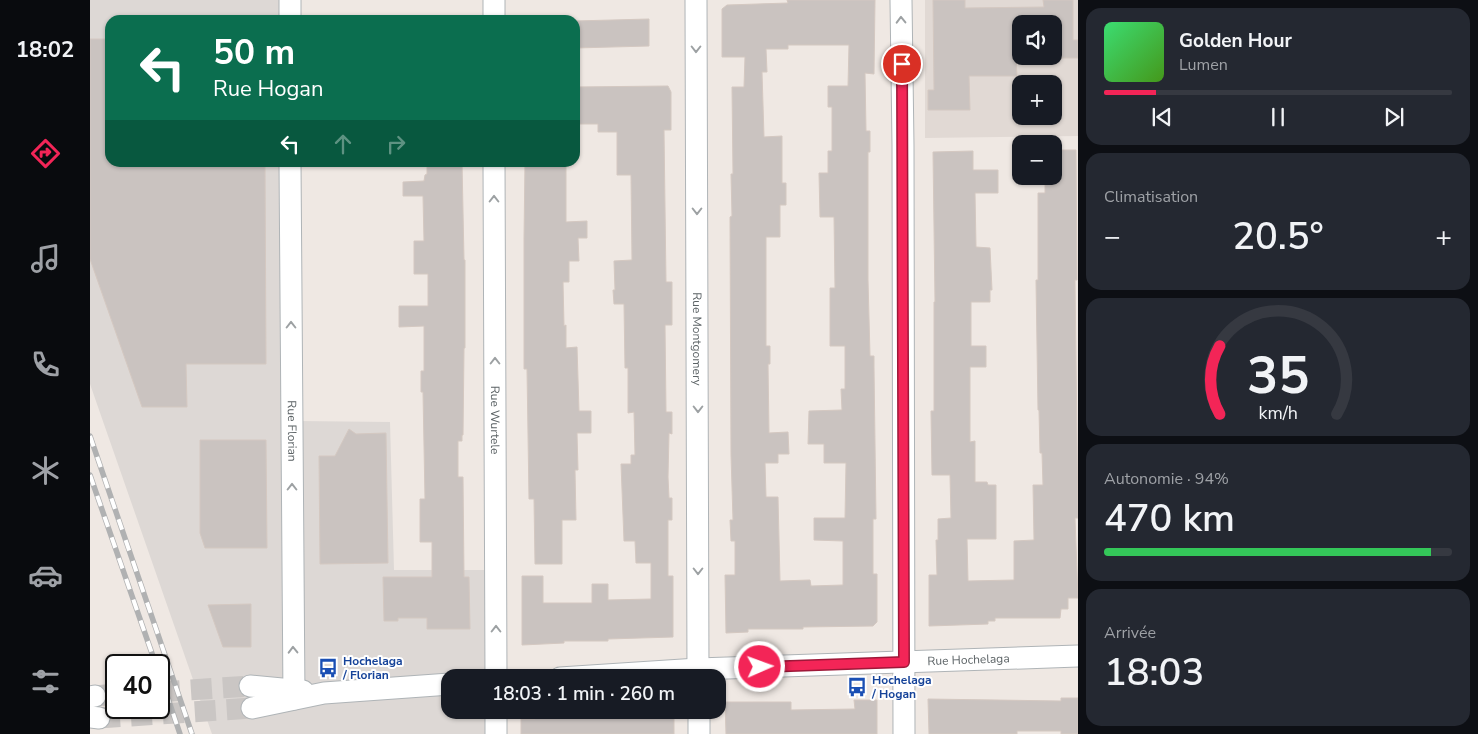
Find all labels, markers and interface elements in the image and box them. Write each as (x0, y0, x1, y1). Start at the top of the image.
map controls (1012, 15, 1062, 185)
button: sound (1012, 15, 1062, 65)
one-way arrow (896, 16, 906, 24)
text: Golden Hour (1179, 28, 1292, 54)
text: 50 m (213, 29, 295, 76)
text: 18:02 (16, 35, 74, 65)
icon: left (130, 35, 195, 100)
pin (881, 43, 923, 85)
one-way arrow (691, 45, 701, 53)
icon: arrive (888, 50, 916, 78)
text: Lumen (1179, 54, 1228, 76)
text: Rue Hogan (213, 74, 323, 104)
button: + (1012, 75, 1062, 125)
icon: previous (1148, 103, 1176, 131)
icon: pause (1264, 103, 1292, 131)
icon: next (1380, 103, 1408, 131)
icon: left (276, 130, 304, 158)
icon: ahead (329, 130, 357, 158)
icon: right (382, 130, 410, 158)
button: − (1012, 135, 1062, 185)
icon: directions (28, 136, 63, 171)
text: Climatisation (1104, 186, 1198, 208)
one-way arrow (489, 195, 499, 202)
one-way arrow (691, 207, 702, 215)
text: 20.5° (1232, 211, 1324, 262)
text: − (1104, 218, 1121, 256)
text: + (1435, 218, 1452, 256)
icon: music (28, 241, 63, 276)
street label: Rue Montgomery (689, 292, 705, 387)
one-way arrow (286, 321, 296, 328)
text: 35 (1247, 340, 1309, 411)
icon: phone (28, 347, 63, 382)
one-way arrow (490, 357, 500, 365)
street label: Rue Wurtele (487, 386, 503, 454)
street label: Rue Florian (284, 400, 300, 462)
text: km/h (1258, 401, 1298, 425)
one-way arrow (692, 405, 703, 413)
icon: climate (28, 453, 63, 488)
text: Autonomie · 94% (1104, 468, 1229, 490)
one-way arrow (287, 483, 297, 491)
text: 470 km (1104, 493, 1235, 544)
icon: car (28, 558, 63, 593)
one-way arrow (693, 568, 703, 575)
text: Arrivée (1104, 622, 1156, 644)
one-way arrow (491, 625, 501, 632)
position arrow (733, 640, 785, 692)
one-way arrow (288, 646, 298, 654)
text: 18:03 (1104, 647, 1204, 698)
street label: Rue Hochelaga (927, 650, 1010, 669)
place label: Hochelaga / Florian (342, 653, 403, 683)
speed limit sign: 40 (105, 654, 170, 719)
bus stop icon: Hochelaga / Florian (317, 657, 339, 679)
icon: filters (28, 664, 63, 699)
place label: Hochelaga / Hogan (871, 672, 932, 702)
bus stop icon: Hochelaga / Hogan (846, 676, 868, 698)
text: 18:03 · 1 min · 260 m (492, 681, 675, 707)

